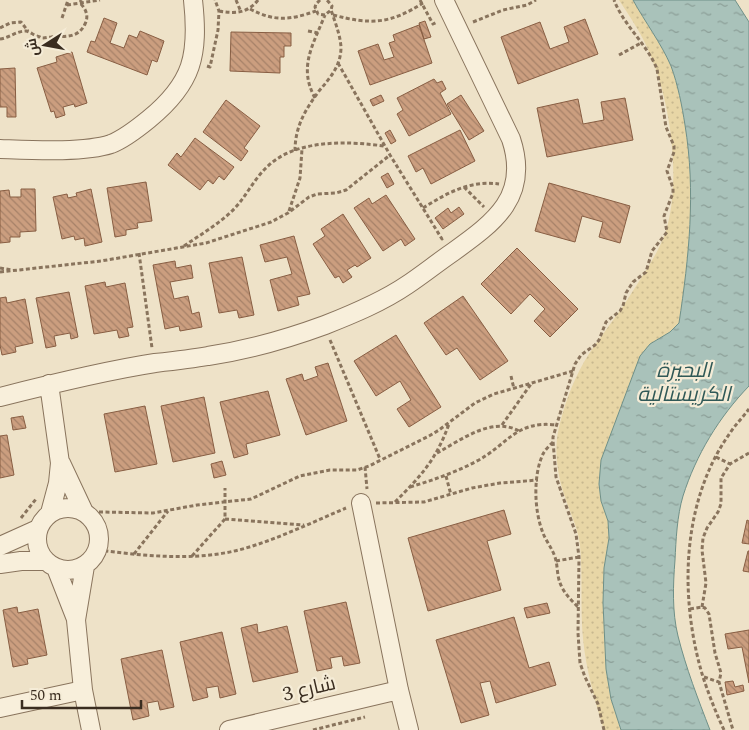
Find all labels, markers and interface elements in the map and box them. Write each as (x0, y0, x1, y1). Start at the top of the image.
north arrow (20, 20, 70, 70)
text: ش (21, 37, 45, 58)
water label: البحيرة الكريستالية (637, 355, 733, 411)
street label: شارع 3 (279, 668, 339, 710)
scale bar (22, 678, 141, 710)
text: 50 m (30, 684, 62, 707)

